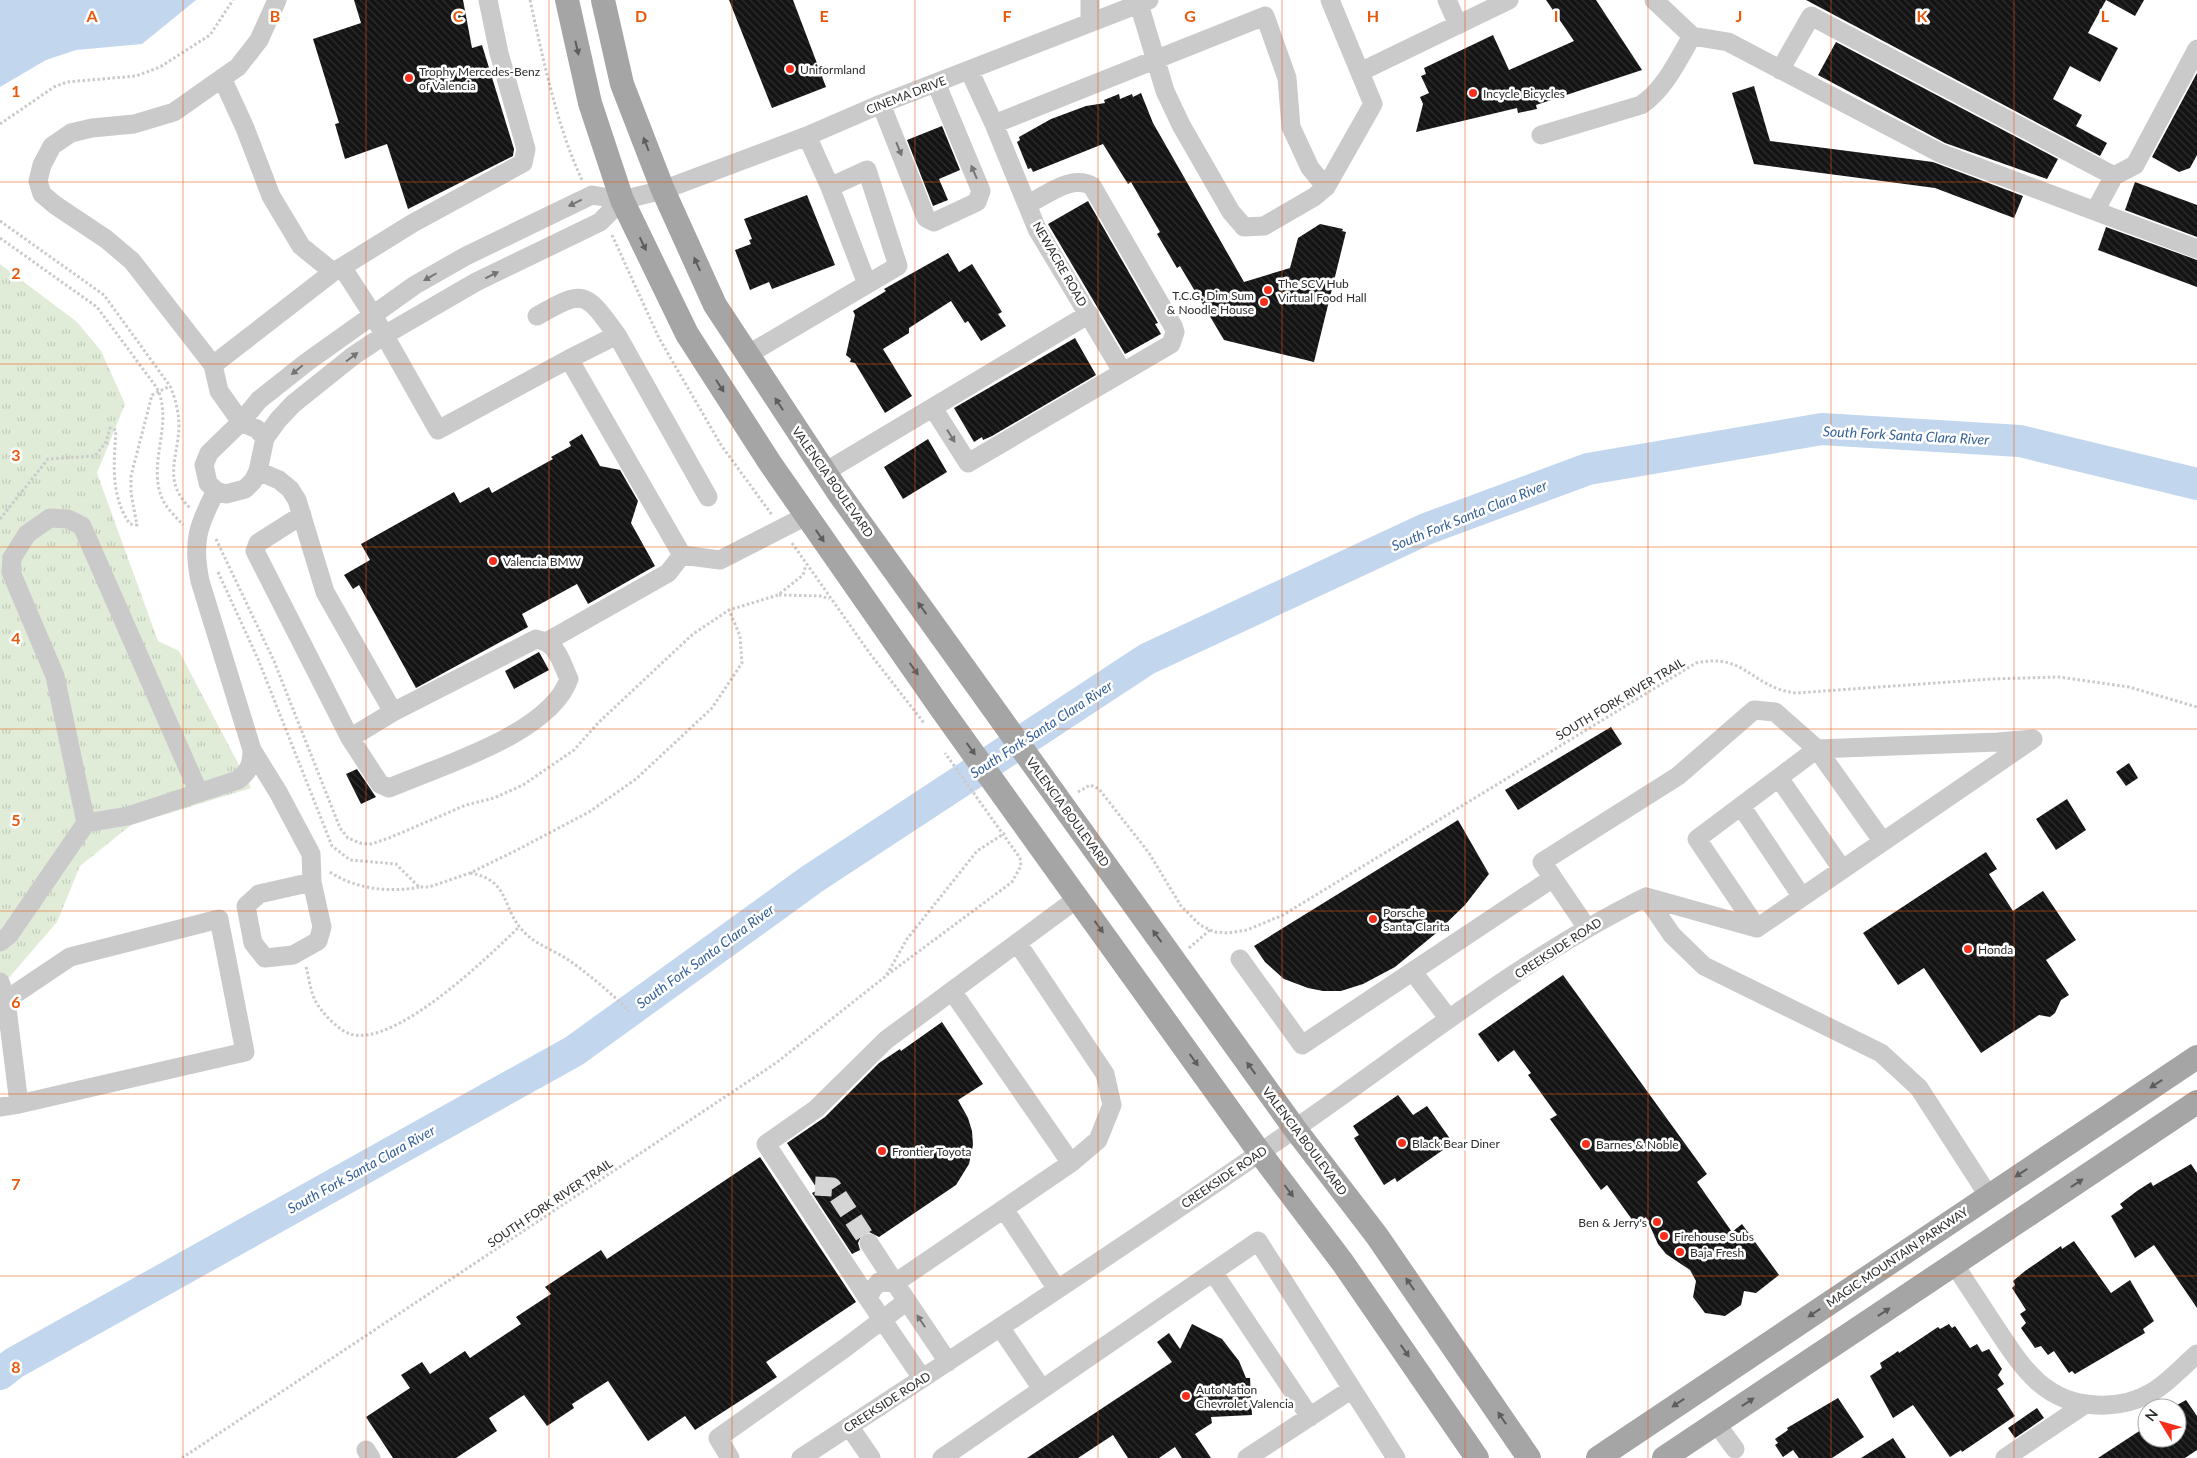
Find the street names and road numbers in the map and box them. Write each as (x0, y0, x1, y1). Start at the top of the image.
street label: CINEMA DRIVE (864, 73, 948, 117)
street label: NEWACRE ROAD (1030, 219, 1090, 309)
street label: VALENCIA BOULEVARD (789, 424, 877, 540)
street label: SOUTH FORK RIVER TRAIL (1553, 655, 1687, 743)
street label: VALENCIA BOULEVARD (1023, 754, 1113, 870)
street label: CREEKSIDE ROAD (1512, 914, 1604, 982)
street label: VALENCIA BOULEVARD (1259, 1084, 1351, 1198)
street label: CREEKSIDE ROAD (1178, 1143, 1270, 1211)
street label: SOUTH FORK RIVER TRAIL (485, 1156, 615, 1250)
street label: MAGIC MOUNTAIN PARKWAY (1823, 1204, 1971, 1310)
street label: CREEKSIDE ROAD (841, 1368, 933, 1436)

